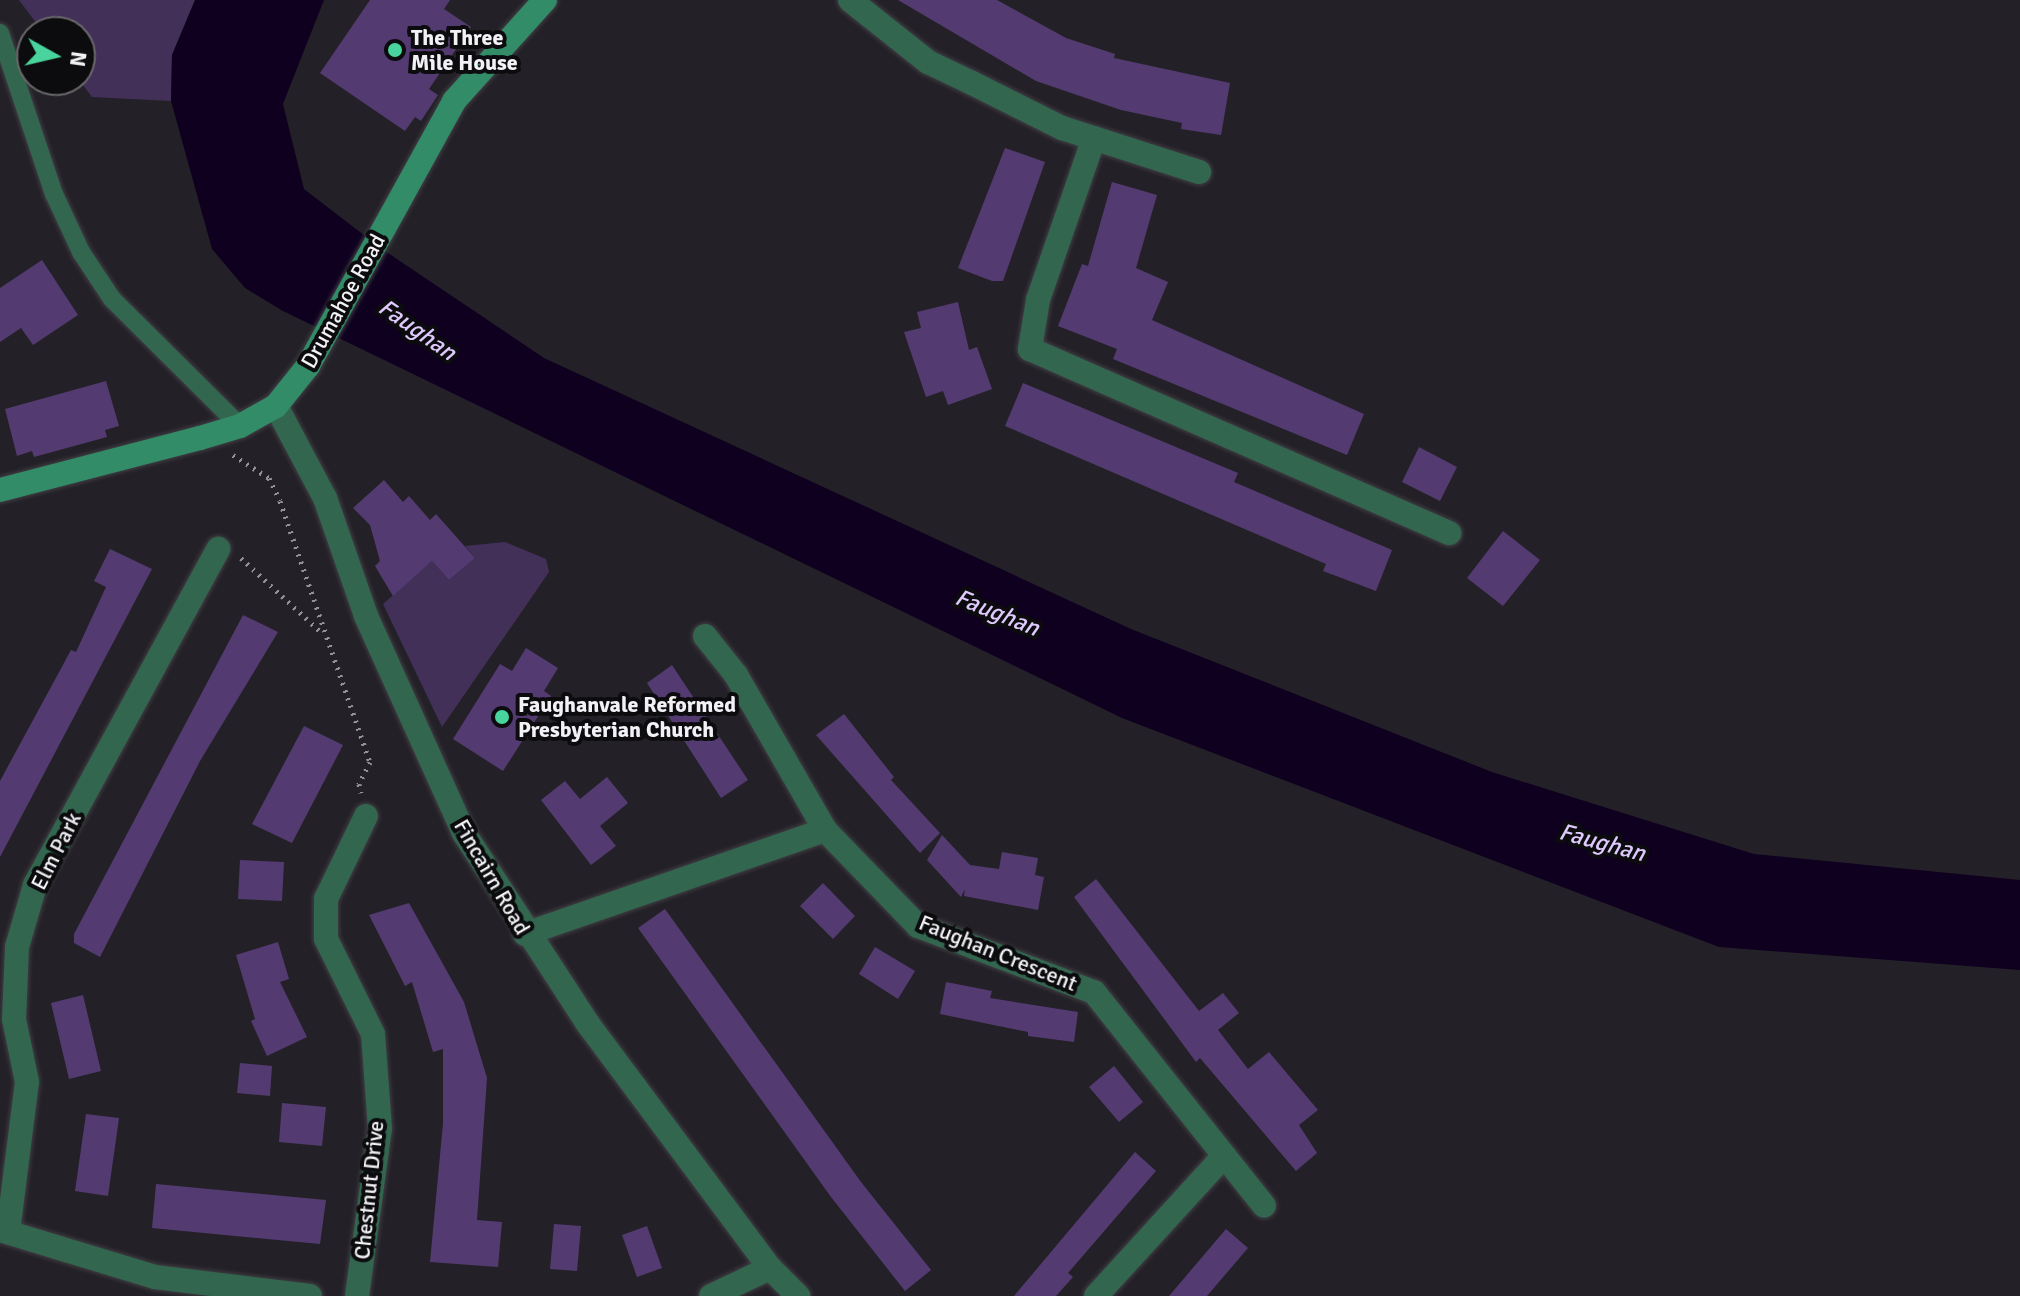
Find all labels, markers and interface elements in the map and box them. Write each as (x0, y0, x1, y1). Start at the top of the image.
north arrow (16, 16, 96, 96)
place label: The Three Mile House (411, 24, 518, 76)
marker: The Three Mile House (386, 41, 404, 59)
text: N (64, 50, 93, 69)
street label: Drumahoe Road (295, 229, 391, 373)
water label: Faughan (373, 293, 461, 367)
water label: Faughan (951, 583, 1043, 643)
place label: Faughanvale Reformed Presbyterian Church (518, 691, 736, 742)
marker: Faughanvale Reformed Presbyterian Church (493, 708, 511, 726)
street label: Elm Park (25, 808, 87, 894)
street label: Fincairn Road (448, 815, 536, 939)
water label: Faughan (1556, 818, 1648, 868)
street label: Faughan Crescent (915, 909, 1081, 997)
street label: Chestnut Drive (349, 1119, 389, 1261)

